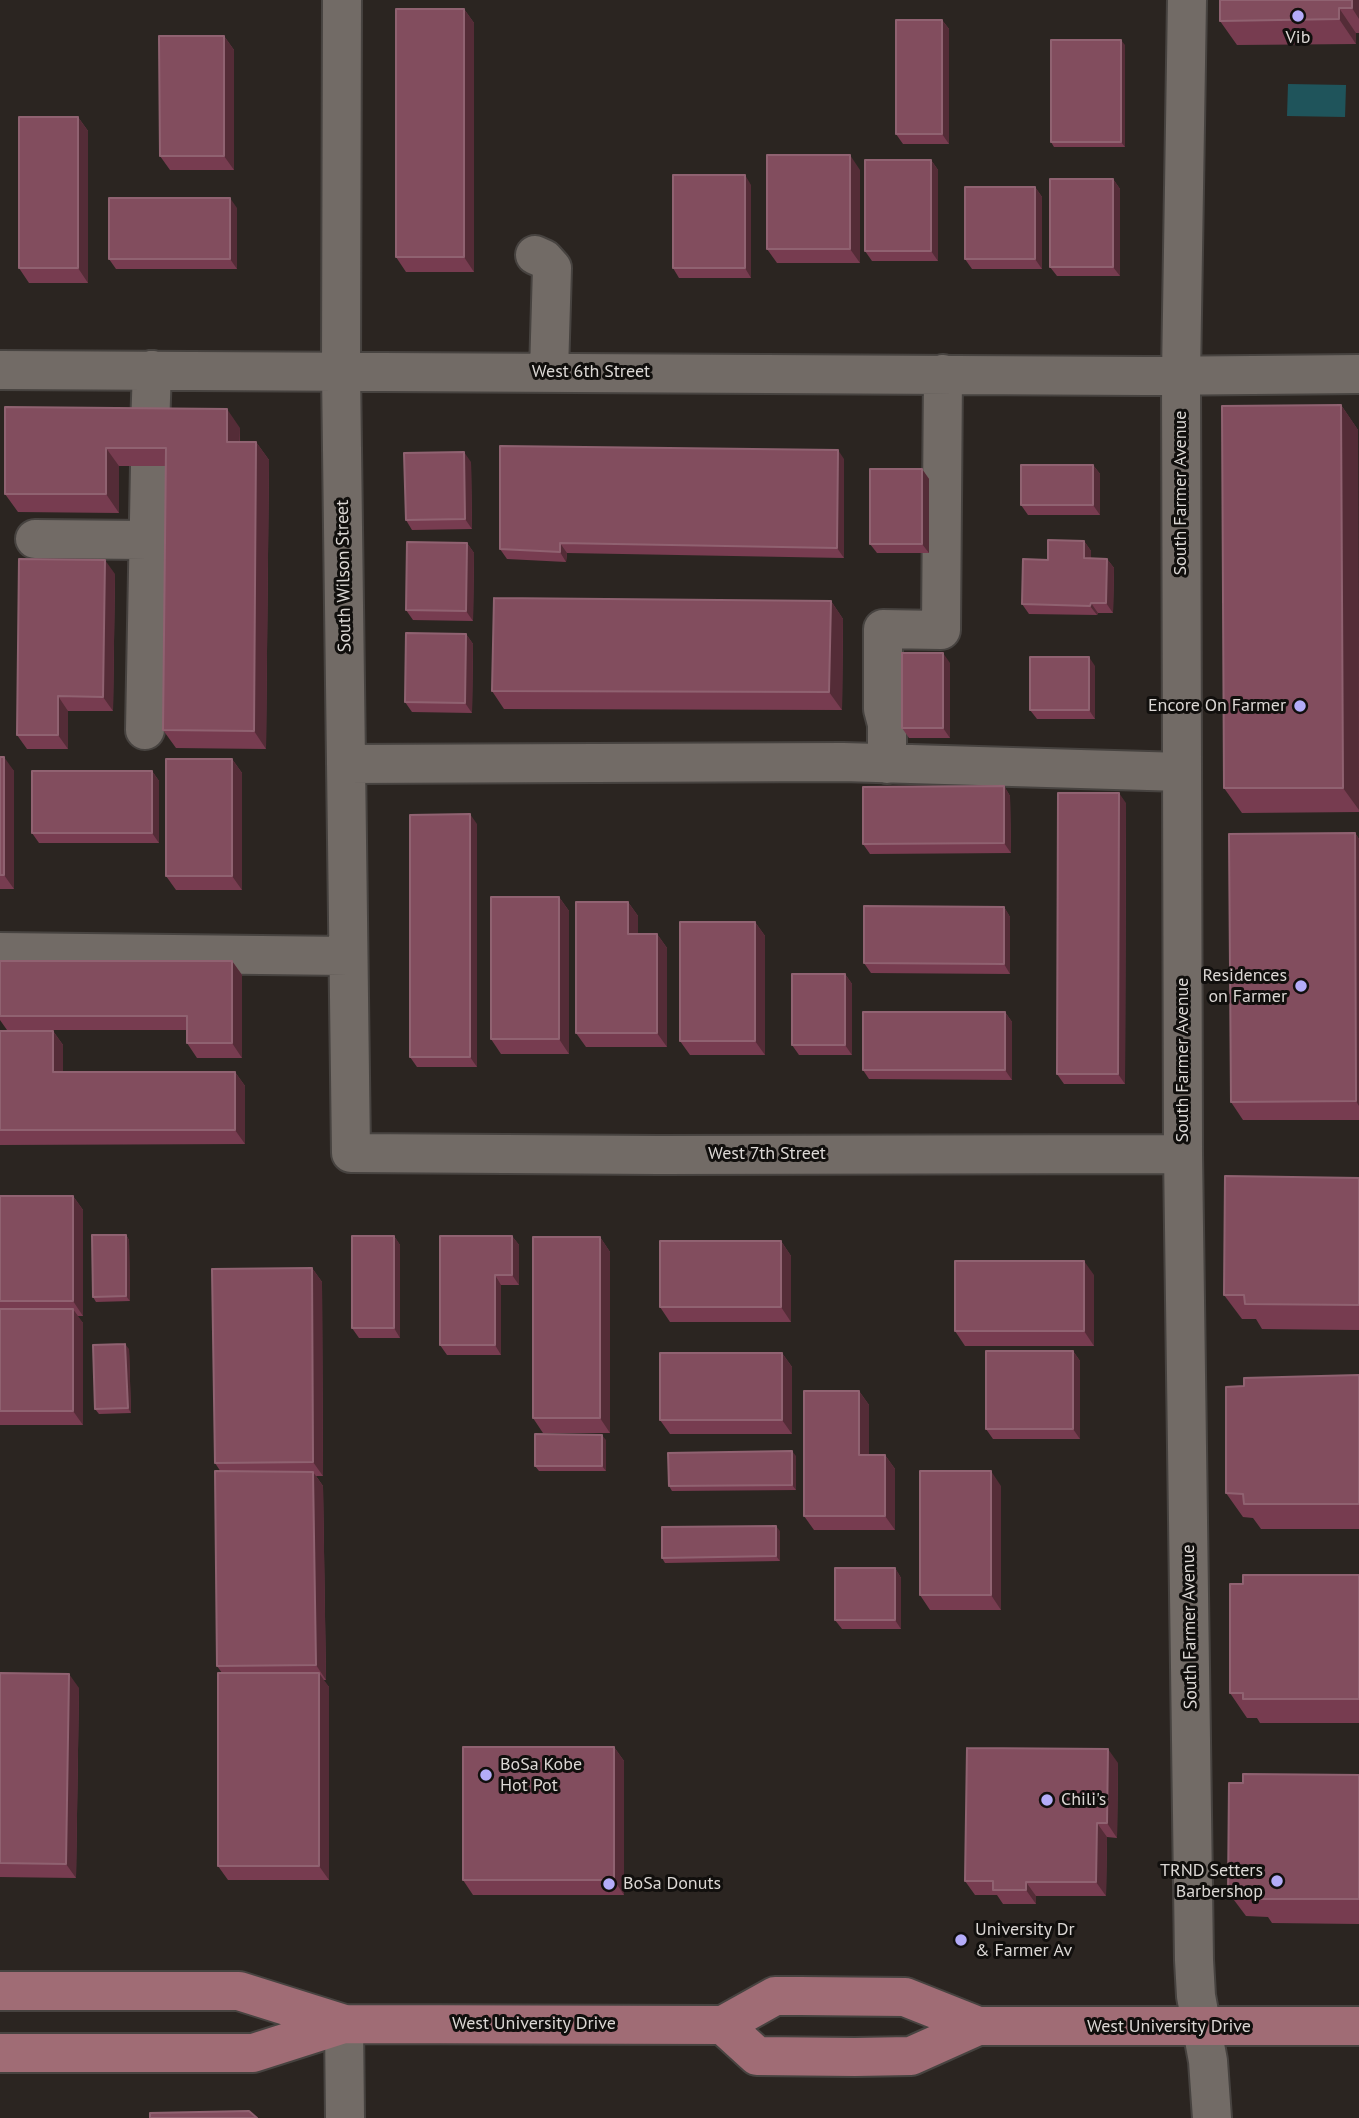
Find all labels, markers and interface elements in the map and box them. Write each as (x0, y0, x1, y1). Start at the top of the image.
marker: Vib (1290, 8, 1306, 24)
place label: Vib (1286, 27, 1310, 49)
street label: West 6th Street (532, 361, 650, 383)
street label: South Farmer Avenue (1170, 411, 1192, 575)
street label: South Wilson Street (332, 500, 356, 652)
place label: Encore On Farmer (1148, 695, 1286, 717)
marker: Encore On Farmer (1292, 698, 1308, 714)
place label: Residences on Farmer (1203, 965, 1287, 1007)
street label: South Farmer Avenue (1172, 978, 1194, 1142)
marker: Residences on Farmer (1293, 978, 1309, 994)
street label: West 7th Street (708, 1143, 826, 1165)
street label: South Farmer Avenue (1178, 1544, 1202, 1710)
place label: BoSa Kobe Hot Pot (500, 1754, 582, 1796)
marker: BoSa Kobe Hot Pot (478, 1767, 494, 1783)
place label: Chili's (1061, 1789, 1106, 1811)
marker: Chili's (1039, 1792, 1055, 1808)
place label: TRND Setters Barbershop (1160, 1860, 1263, 1902)
place label: BoSa Donuts (623, 1873, 721, 1895)
marker: TRND Setters Barbershop (1269, 1873, 1285, 1889)
marker: BoSa Donuts (601, 1876, 617, 1892)
place label: University Dr & Farmer Av (975, 1919, 1075, 1962)
marker: University Dr & Farmer Av (953, 1932, 969, 1948)
street label: West University Drive (452, 2013, 616, 2035)
street label: West University Drive (1087, 2016, 1251, 2038)

